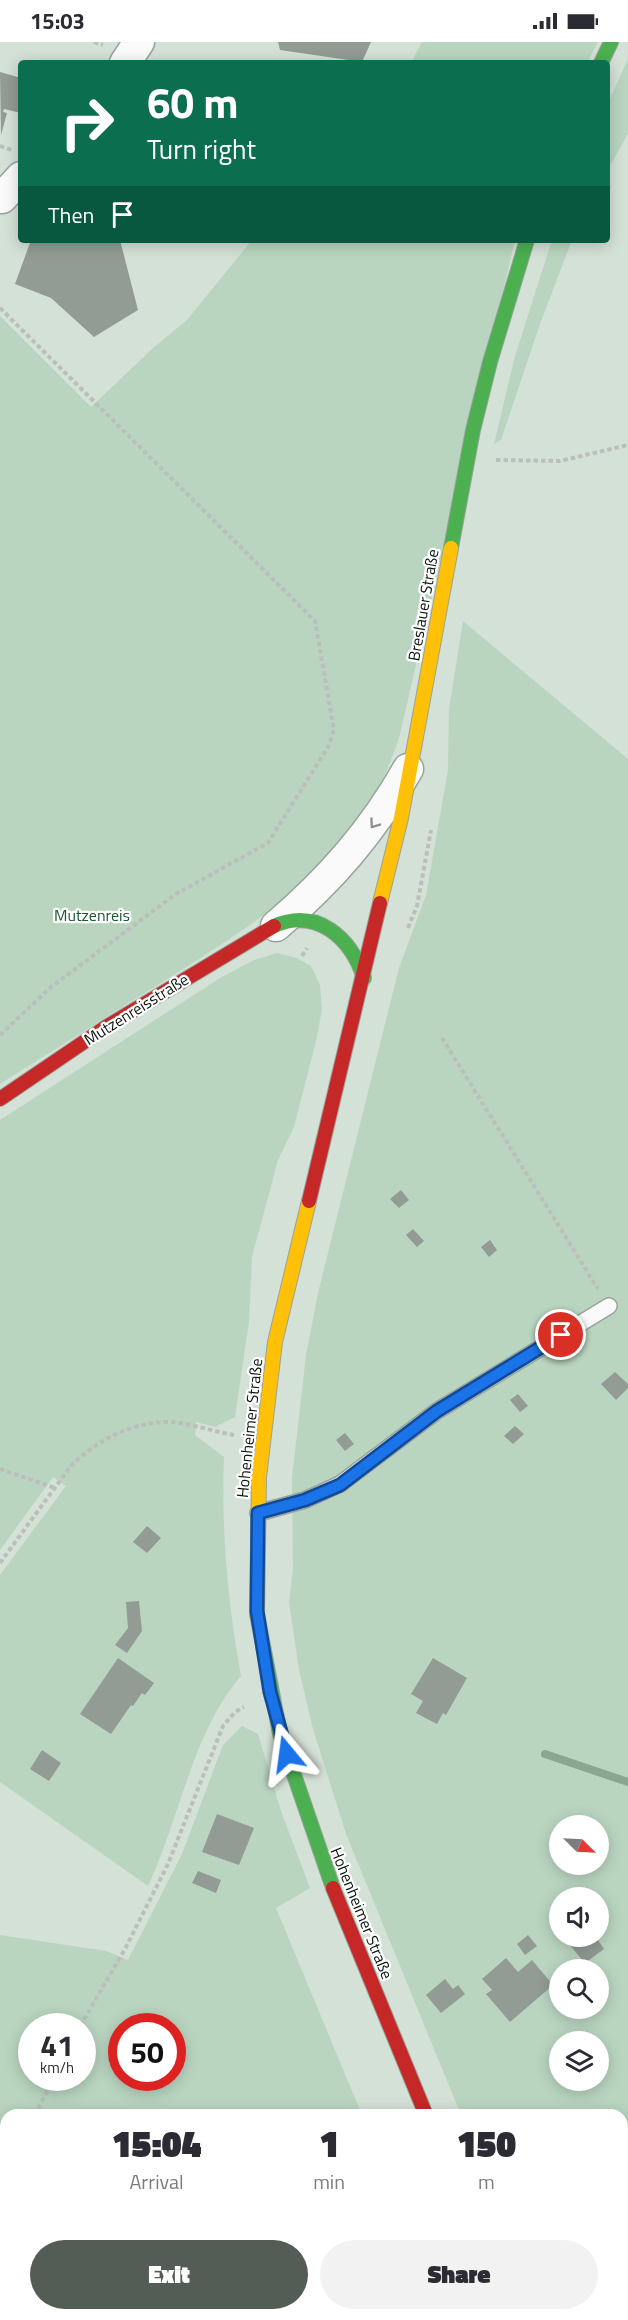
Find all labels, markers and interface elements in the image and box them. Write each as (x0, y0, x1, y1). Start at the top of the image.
text: 15:03 (30, 4, 85, 38)
text: 60 m (147, 70, 239, 134)
icon: right (48, 84, 126, 162)
text: Turn right (147, 128, 256, 169)
text: Then (48, 198, 94, 232)
icon: arrive (106, 198, 139, 231)
street label: Breslauer Straße (401, 547, 445, 663)
one-way arrow (370, 817, 381, 828)
park label: Mutzenreis (54, 903, 130, 927)
street label: Mutzenreisstraße (79, 967, 193, 1051)
pin (535, 1309, 586, 1360)
icon: arrive (544, 1318, 577, 1351)
street label: Hohenheimer Straße (230, 1357, 268, 1499)
position arrow (255, 1722, 319, 1786)
north arrow (549, 1815, 609, 1875)
map controls (549, 1815, 609, 2091)
street label: Hohenheimer Straße (325, 1844, 399, 1982)
button: sound (549, 1887, 609, 1947)
button: search (549, 1959, 609, 2019)
speed limit sign: 50 (108, 2013, 186, 2091)
text: 41 (40, 2022, 74, 2068)
button: layers (549, 2031, 609, 2091)
text: km/h (40, 2056, 74, 2079)
text: 15:04 (112, 2116, 201, 2171)
text: 1 (319, 2116, 339, 2171)
text: 150 (457, 2116, 516, 2171)
text: Arrival (129, 2166, 184, 2197)
text: min (313, 2166, 345, 2197)
text: m (478, 2166, 495, 2197)
button: Exit (30, 2240, 308, 2309)
button: Share (320, 2240, 598, 2309)

